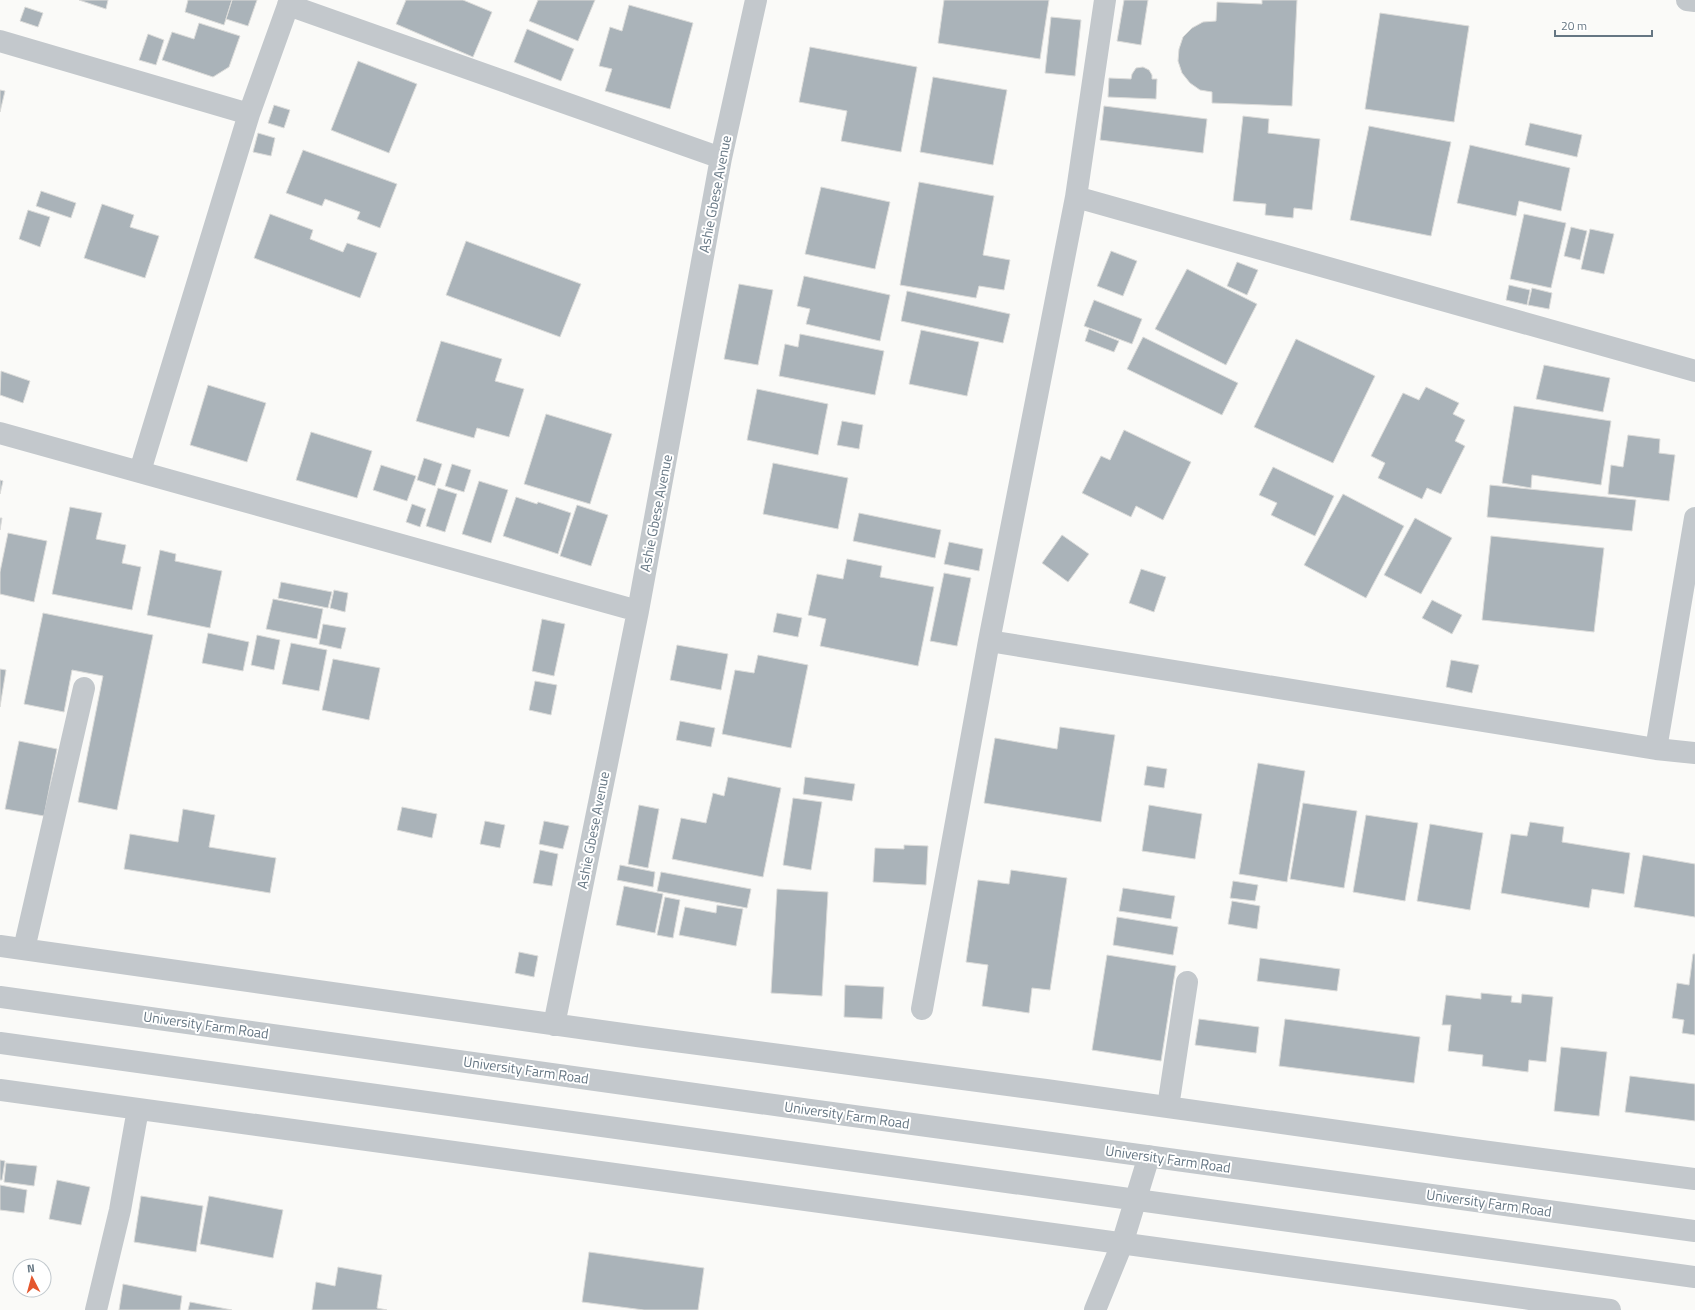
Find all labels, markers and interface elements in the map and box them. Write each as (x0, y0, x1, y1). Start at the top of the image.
scale bar (1555, 12, 1652, 38)
text: 20 m (1561, 16, 1587, 35)
street label: Ashie Gbese Avenue (693, 133, 736, 254)
street label: Ashie Gbese Avenue (634, 452, 677, 573)
street label: Ashie Gbese Avenue (571, 769, 614, 890)
street label: University Farm Road (142, 1005, 270, 1044)
street label: University Farm Road (462, 1050, 590, 1089)
street label: University Farm Road (783, 1095, 911, 1134)
street label: University Farm Road (1104, 1139, 1232, 1178)
street label: University Farm Road (1425, 1183, 1553, 1222)
north arrow (12, 1258, 52, 1298)
text: N (26, 1260, 36, 1276)

